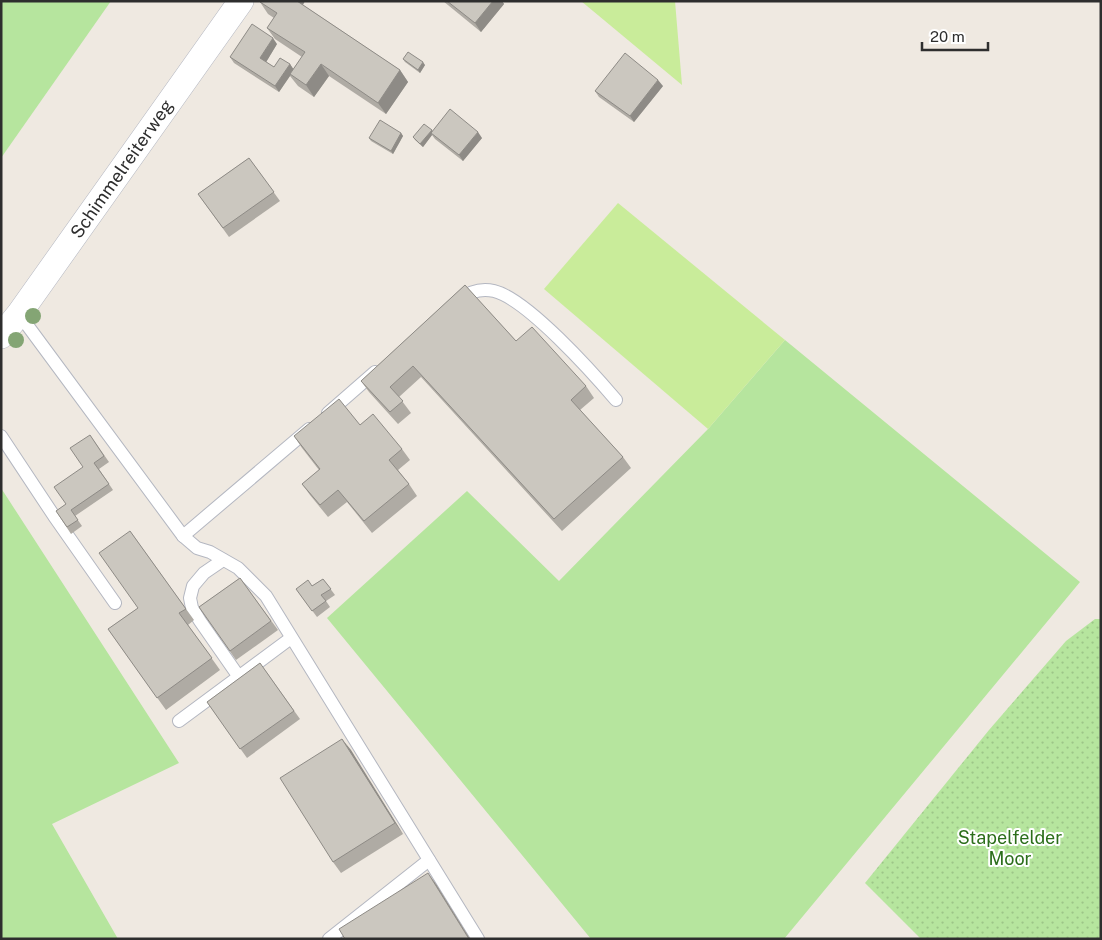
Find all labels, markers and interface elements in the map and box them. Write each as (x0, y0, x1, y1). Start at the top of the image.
scale bar (922, 20, 988, 52)
text: 20 m (930, 28, 965, 45)
street label: Schimmelreiterweg (66, 95, 177, 242)
park label: Stapelfelder Moor (958, 827, 1062, 869)

